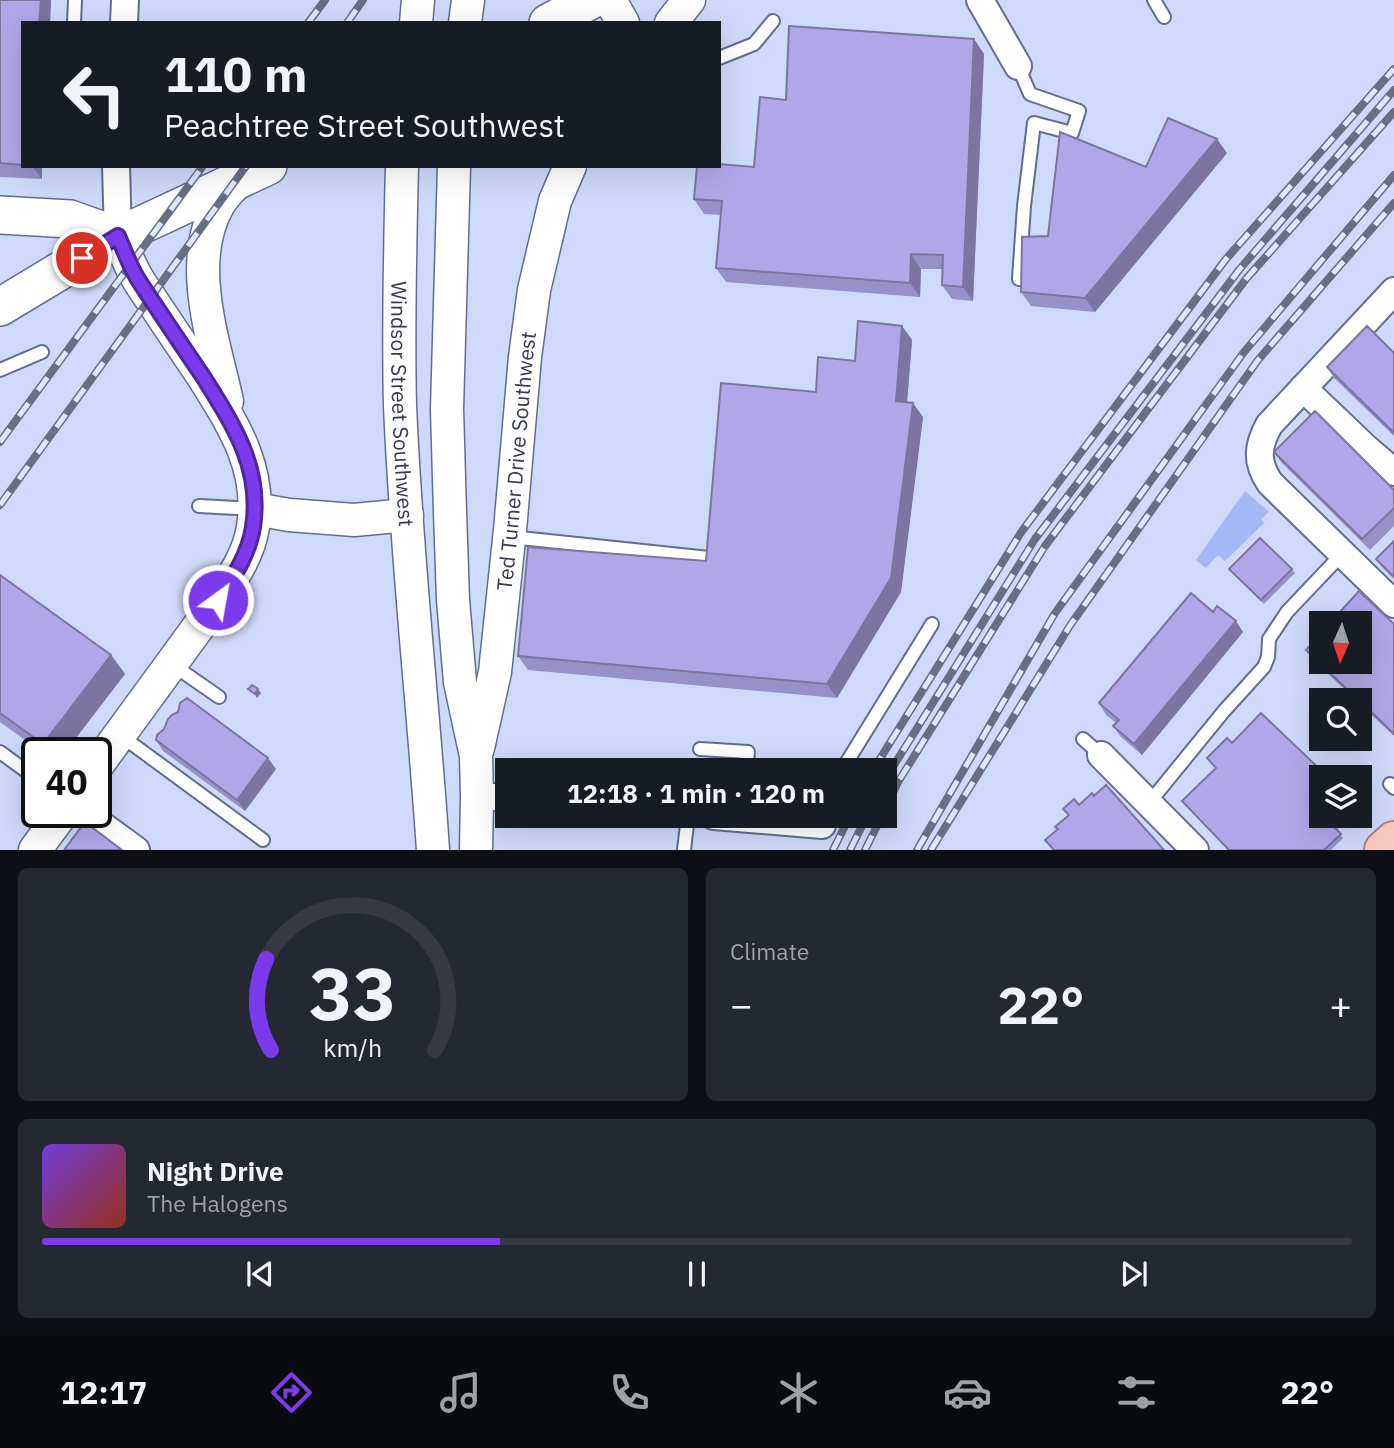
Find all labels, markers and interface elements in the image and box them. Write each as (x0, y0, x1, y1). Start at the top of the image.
text: 110 m (164, 42, 308, 105)
icon: left (49, 49, 140, 140)
text: Peachtree Street Southwest (164, 104, 565, 146)
pin (52, 228, 112, 288)
icon: arrive (63, 239, 101, 277)
street label: Windsor Street Southwest (385, 281, 421, 528)
street label: Ted Turner Drive Southwest (490, 330, 542, 592)
position arrow (181, 563, 255, 637)
north arrow (1309, 611, 1372, 674)
map controls (1309, 611, 1372, 828)
button: search (1309, 688, 1372, 751)
speed limit sign: 40 (21, 737, 112, 828)
button: layers (1309, 765, 1372, 828)
text: 12:18 · 1 min · 120 m (567, 776, 825, 810)
text: Climate (730, 936, 809, 966)
text: 33 (309, 946, 397, 1041)
text: 22° (998, 971, 1084, 1038)
text: − (730, 980, 753, 1029)
text: + (1329, 980, 1352, 1029)
text: km/h (324, 1031, 382, 1064)
text: Night Drive (147, 1154, 284, 1188)
text: The Halogens (147, 1188, 288, 1218)
icon: previous (241, 1255, 279, 1293)
icon: pause (678, 1255, 716, 1293)
icon: next (1115, 1255, 1153, 1293)
icon: directions (267, 1368, 316, 1417)
icon: music (436, 1368, 485, 1417)
icon: phone (605, 1368, 654, 1417)
icon: climate (774, 1368, 823, 1417)
icon: car (943, 1368, 992, 1417)
icon: filters (1112, 1368, 1161, 1417)
text: 12:17 (60, 1371, 147, 1413)
text: 22° (1281, 1371, 1334, 1413)

